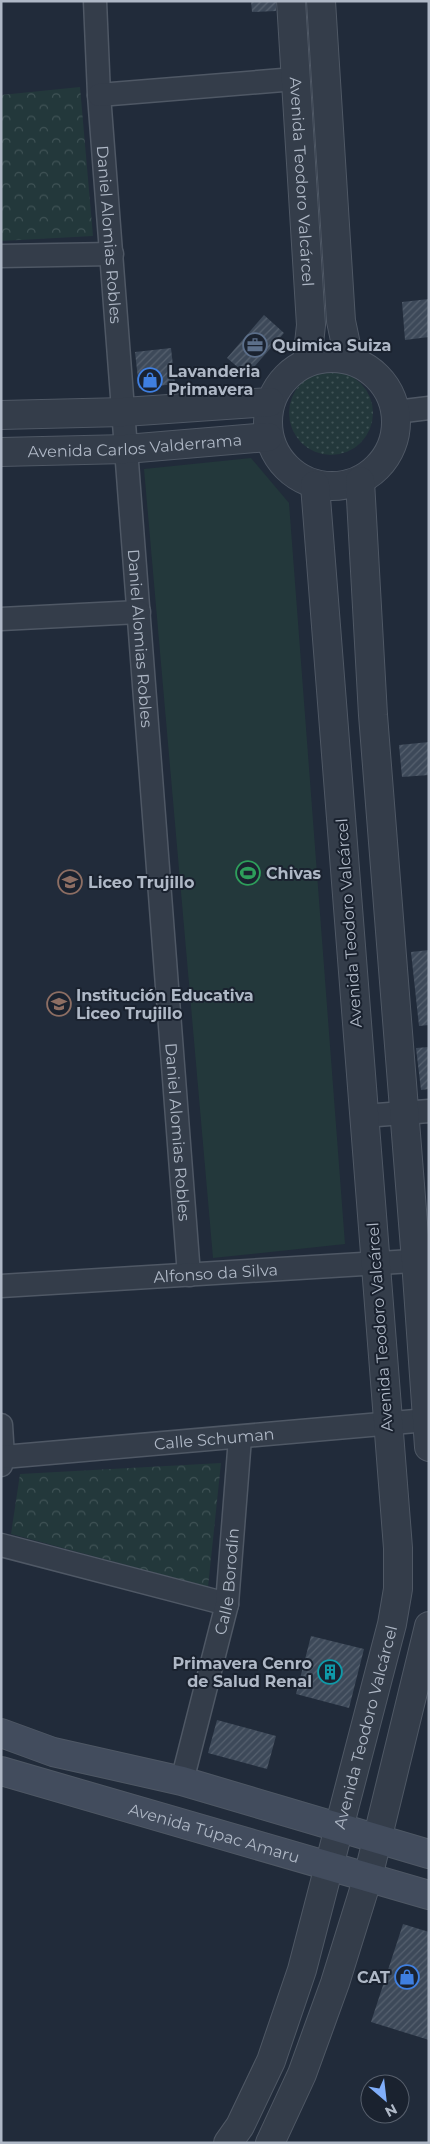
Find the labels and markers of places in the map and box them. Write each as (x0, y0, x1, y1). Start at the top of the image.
office icon: Quimica Suiza (242, 332, 268, 358)
place label: Quimica Suiza (272, 336, 391, 355)
place label: Lavanderia Primavera (168, 362, 260, 399)
shop icon: Lavanderia Primavera (137, 367, 163, 393)
sports icon: Chivas (235, 860, 261, 886)
place label: Chivas (266, 864, 322, 883)
school or university icon: Liceo Trujillo (57, 869, 83, 895)
place label: Liceo Trujillo (88, 873, 194, 892)
place label: Institución Educativa Liceo Trujillo (76, 986, 254, 1023)
school or university icon: Institución Educativa Liceo Trujillo (46, 991, 72, 1017)
place label: Primavera Cenro de Salud Renal (173, 1654, 312, 1691)
building icon: Primavera Cenro de Salud Renal (317, 1659, 343, 1685)
shop icon: CAT (394, 1964, 420, 1990)
place label: CAT (357, 1968, 390, 1987)

